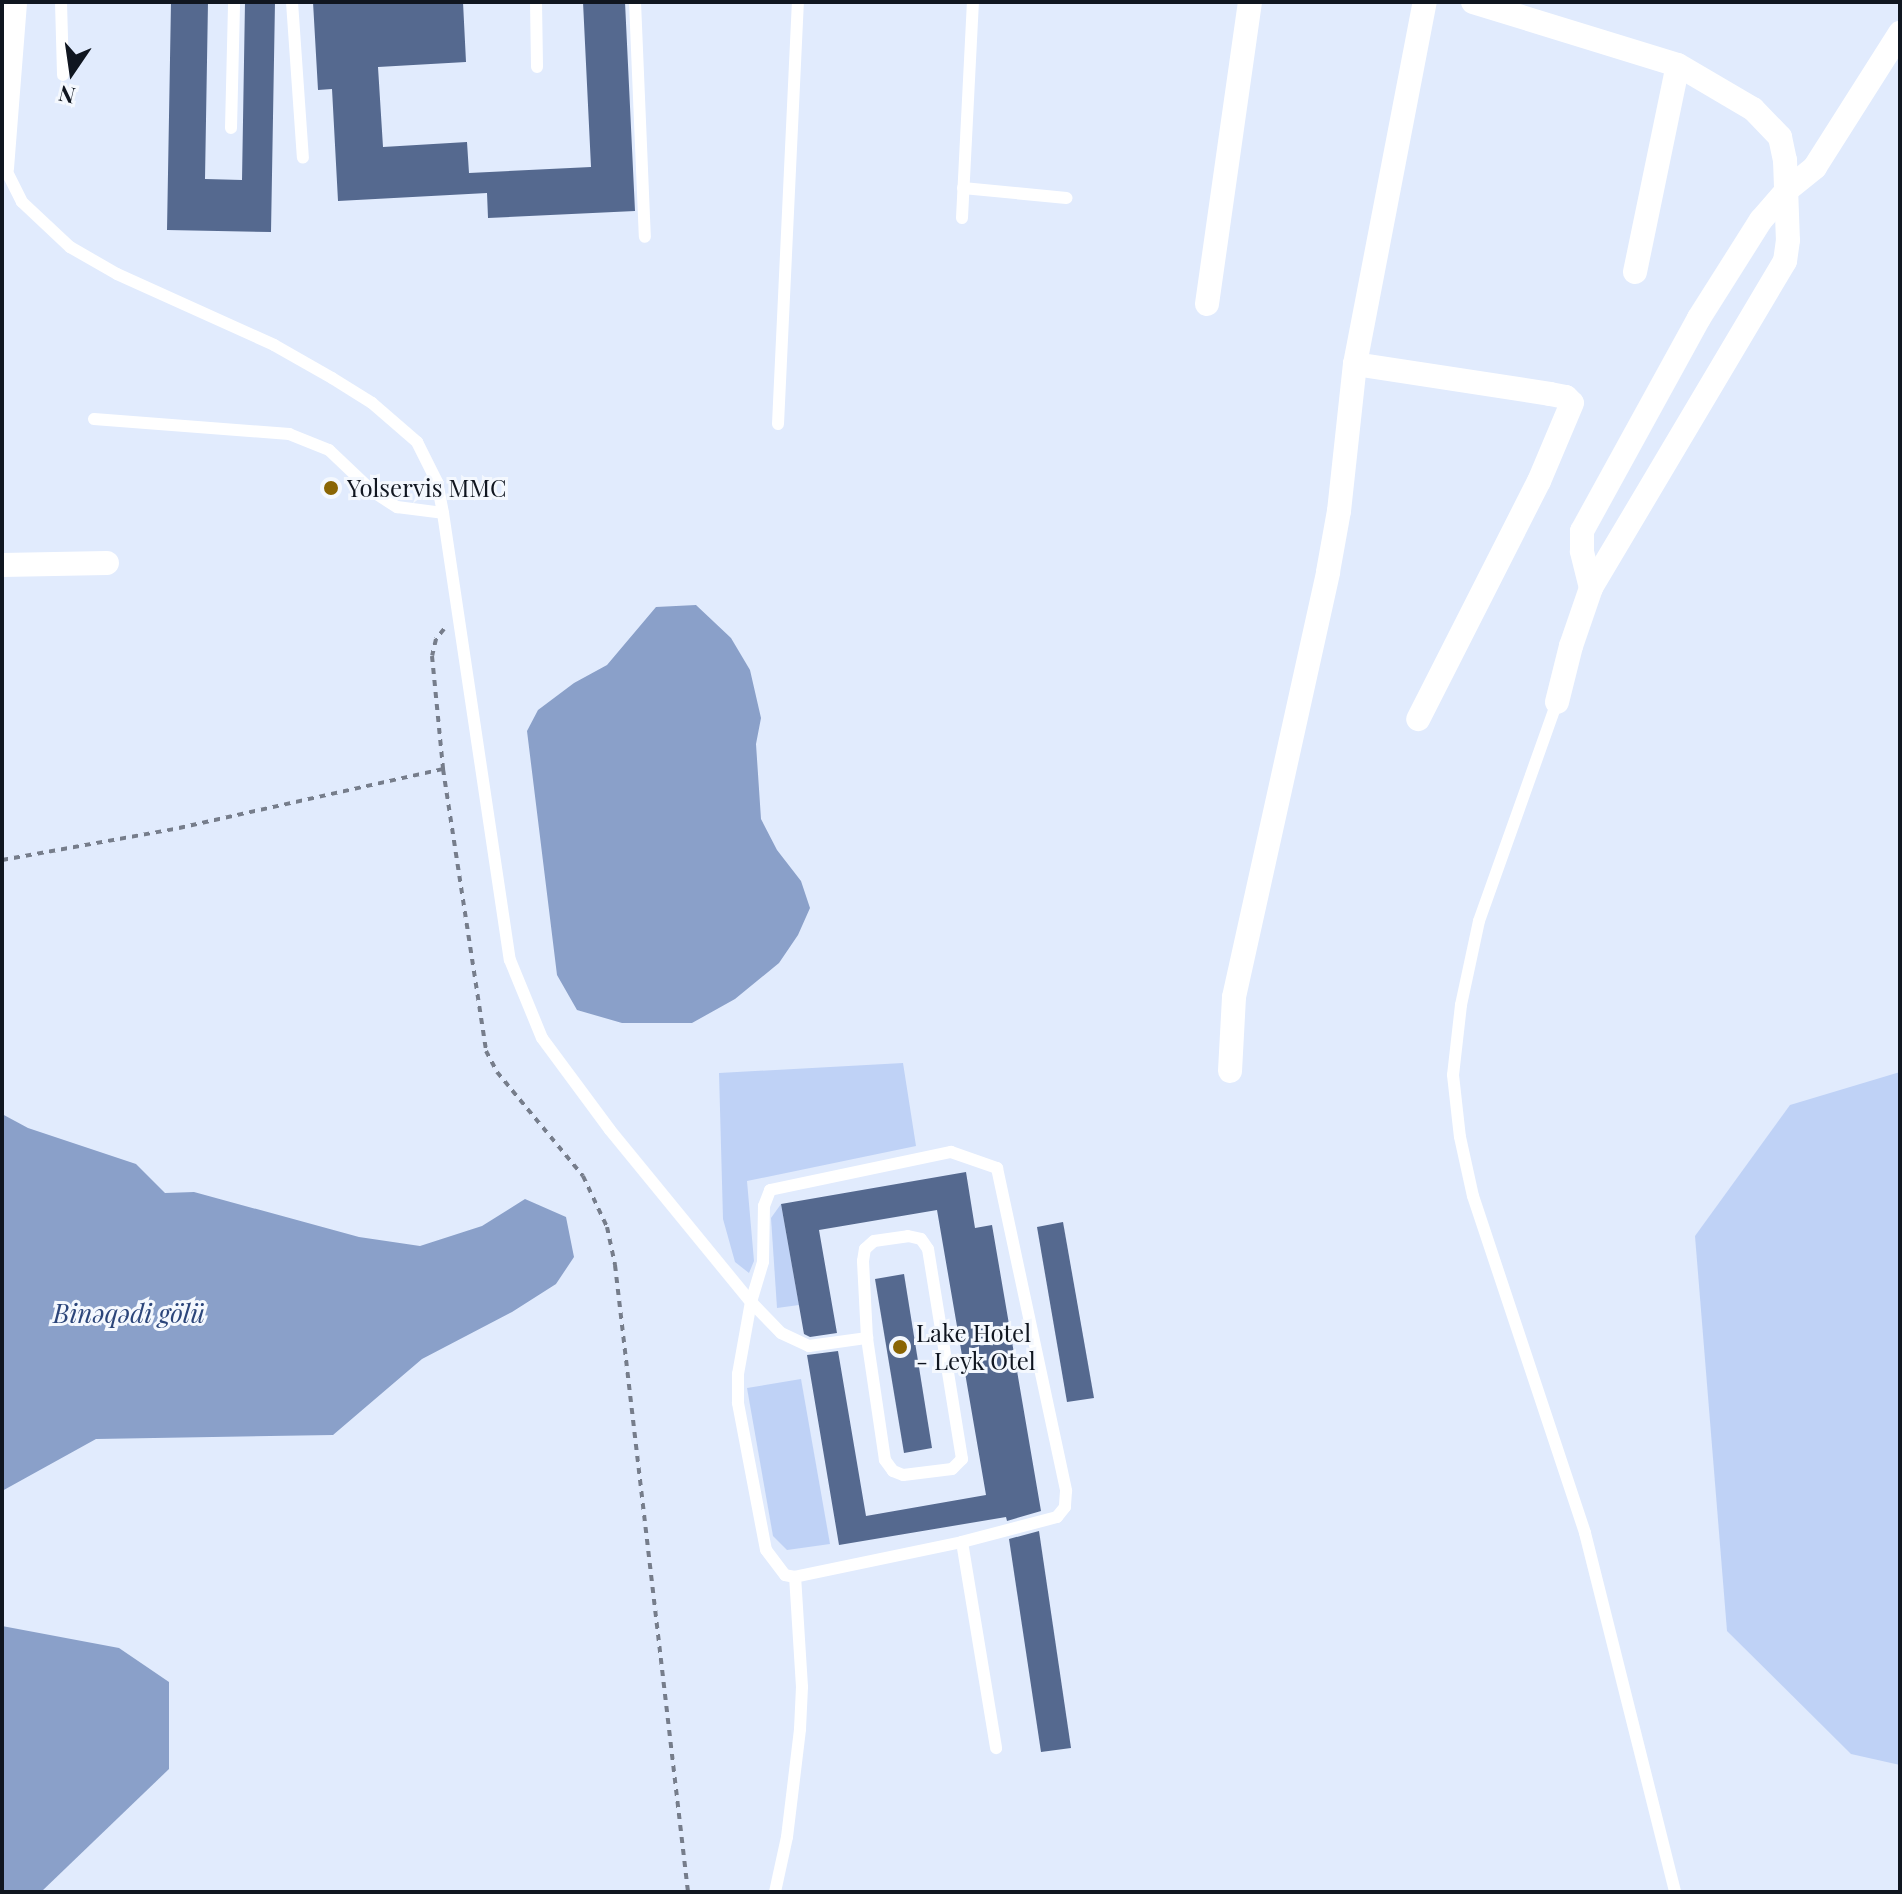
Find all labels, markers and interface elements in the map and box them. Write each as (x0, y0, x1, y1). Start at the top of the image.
north arrow (32, 32, 112, 112)
text: N (55, 79, 78, 112)
place label: Yolservis MMC (347, 474, 507, 502)
marker: Yolservis MMC (322, 479, 340, 497)
water label: Binəqədi gölü (53, 1297, 205, 1329)
place label: Lake Hotel - Leyk Otel (916, 1319, 1036, 1375)
marker: Lake Hotel - Leyk Otel (891, 1338, 909, 1356)

